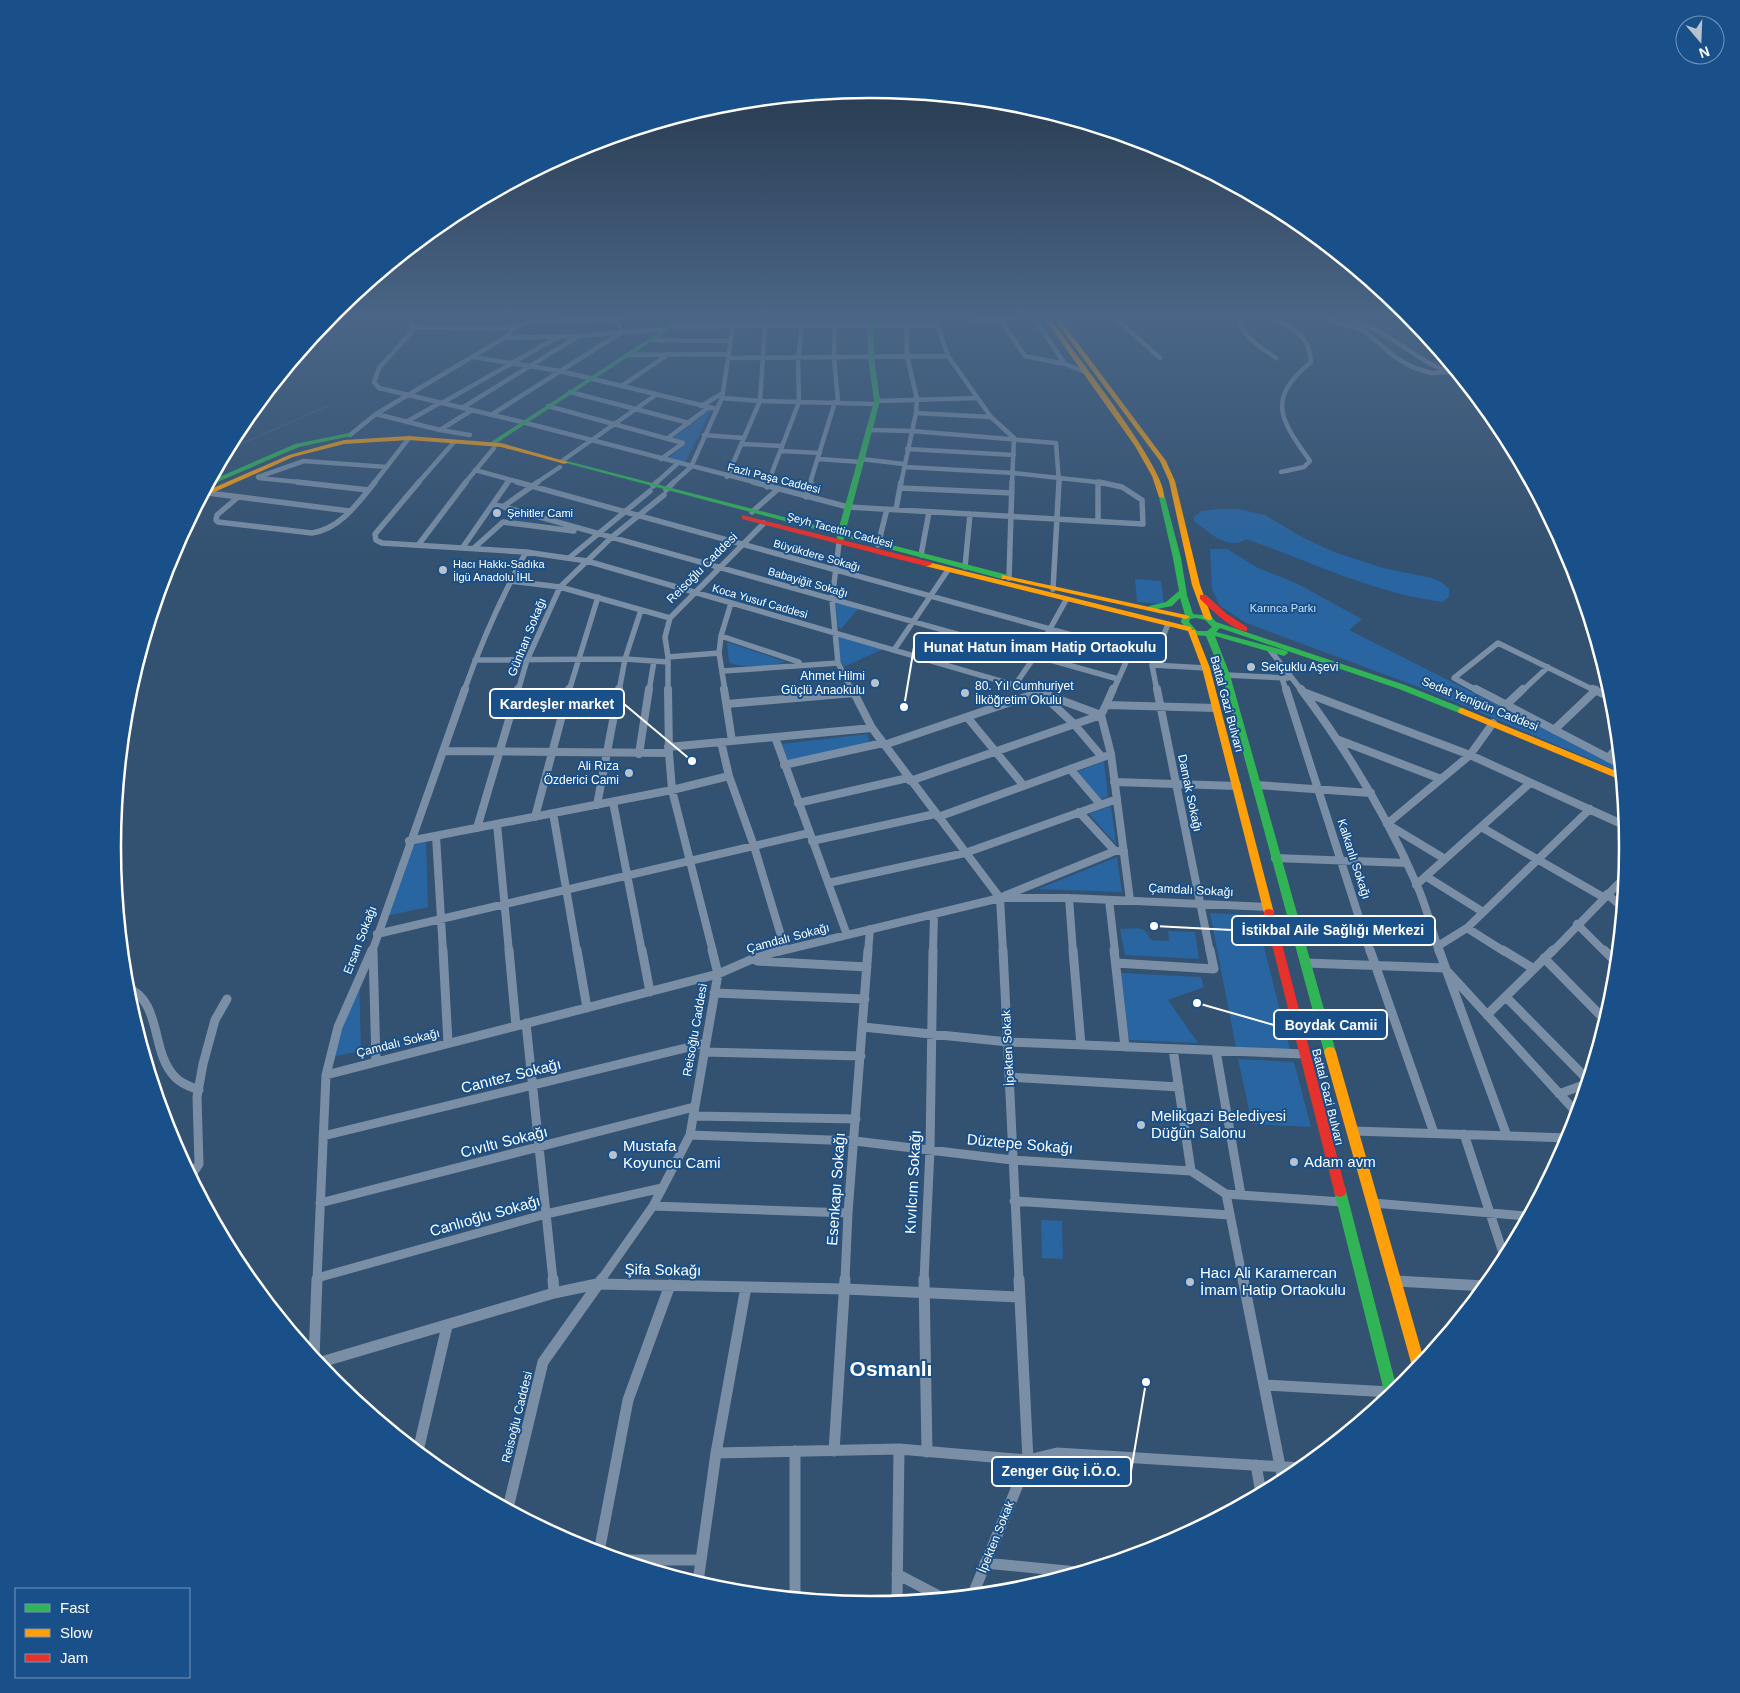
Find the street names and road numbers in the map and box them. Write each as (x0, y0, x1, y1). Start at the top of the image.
street label: Fazlı Paşa Caddesi (726, 461, 822, 495)
street label: Şeyh Tacettin Caddesi (786, 510, 894, 550)
street label: Reisoğlu Caddesi (664, 530, 740, 606)
street label: Büyükdere Sokağı (772, 537, 862, 573)
street label: Babayiğit Sokağı (767, 565, 849, 599)
street label: Koca Yusuf Caddesi (711, 582, 809, 620)
street label: Günhan Sokağı (505, 596, 549, 678)
street label: Battal Gazi Bulvarı (1207, 654, 1247, 754)
street label: Sedat Yenigün Caddesi (1420, 674, 1540, 734)
street label: Damak Sokağı (1175, 753, 1205, 833)
street label: Kalkanlı Sokağı (1334, 817, 1374, 901)
street label: Çamdalı Sokağı (1148, 881, 1234, 899)
street label: Ersan Sokağı (341, 904, 379, 976)
street label: Çamdalı Sokağı (745, 920, 831, 956)
street label: Reisoğlu Caddesi (680, 982, 710, 1078)
street label: İpekten Sokak (999, 1009, 1017, 1086)
street label: Çamdalı Sokağı (355, 1026, 441, 1060)
street label: Battal Gazi Bulvarı (1309, 1047, 1347, 1147)
street label: Canıtez Sokağı (459, 1055, 563, 1096)
street label: Cıvıltı Sokağı (459, 1122, 549, 1161)
street label: Kıvılcım Sokağı (901, 1129, 924, 1234)
street label: Düztepe Sokağı (966, 1130, 1074, 1157)
street label: Esenkapı Sokağı (823, 1132, 848, 1246)
street label: Canlıoğlu Sokağı (428, 1192, 542, 1239)
street label: Şifa Sokağı (625, 1260, 702, 1279)
street label: Reisoğlu Caddesi (499, 1370, 535, 1464)
street label: İpekten Sokak (975, 1498, 1017, 1575)

